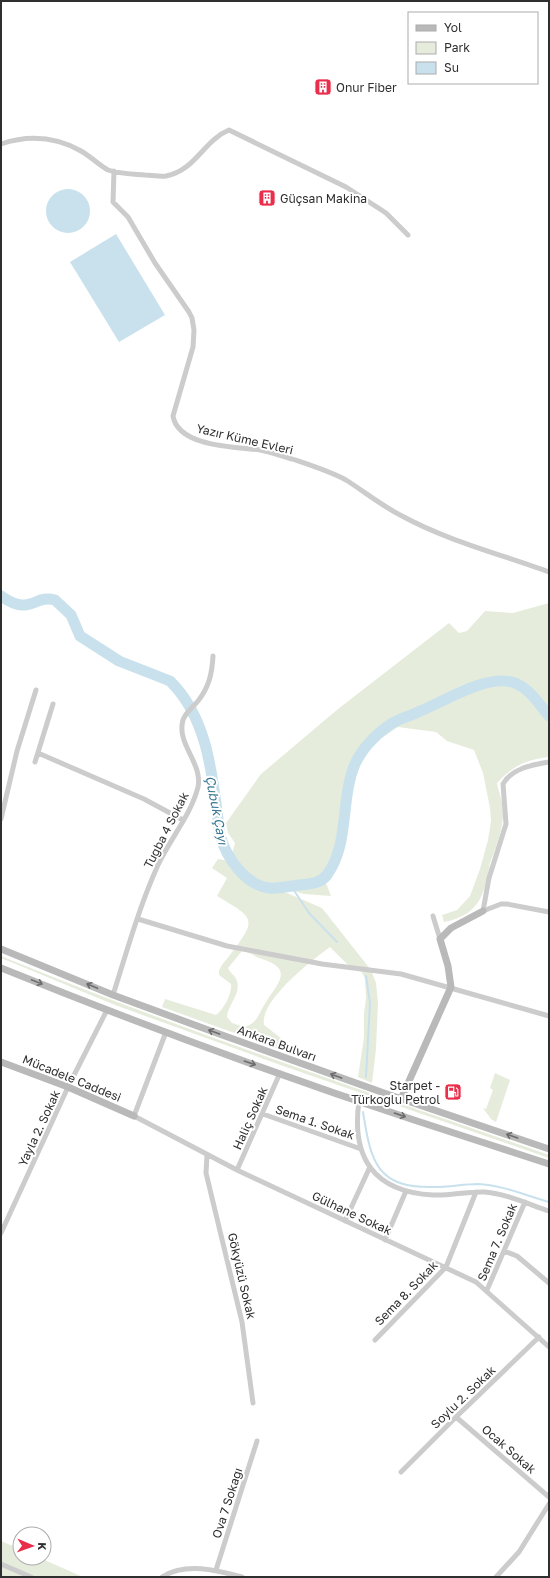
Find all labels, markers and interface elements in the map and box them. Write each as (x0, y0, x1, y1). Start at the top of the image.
legend (408, 12, 538, 84)
text: Yol (444, 20, 462, 35)
text: Park (444, 40, 470, 55)
text: Su (444, 60, 459, 75)
building icon: Onur Fiber (313, 77, 333, 97)
place label: Onur Fiber (336, 80, 397, 95)
building icon: Güçsan Makina (257, 188, 277, 208)
place label: Güçsan Makina (280, 191, 367, 206)
street label: Yazır Küme Evleri (195, 421, 295, 457)
water label: Çubuk Çayı (202, 774, 232, 847)
street label: Tuğba 4 Sokak (140, 789, 192, 871)
one-way arrow (31, 979, 43, 987)
one-way arrow (87, 982, 99, 989)
street label: Ankara Bulvarı (235, 1022, 319, 1064)
one-way arrow (207, 1028, 220, 1035)
street label: Mücadele Caddesi (20, 1051, 124, 1105)
one-way arrow (244, 1060, 257, 1067)
one-way arrow (330, 1072, 343, 1079)
place label: Starpet - Türkoğlu Petrol (351, 1078, 440, 1107)
fuel station icon: Starpet - Türkoğlu Petrol (443, 1082, 463, 1102)
street label: Haliç Sokak (229, 1084, 271, 1152)
street label: Yayla 2. Sokak (15, 1087, 63, 1168)
street label: Sema 1. Sokak (274, 1101, 357, 1143)
one-way arrow (393, 1112, 406, 1119)
one-way arrow (506, 1132, 519, 1139)
street label: Gülhane Sokak (310, 1188, 394, 1238)
street label: Sema 7. Sokak (474, 1201, 520, 1283)
street label: Gökyüzü Sokak (225, 1231, 259, 1321)
street label: Sema 8. Sokak (371, 1257, 441, 1328)
street label: Soylu 2. Sokak (428, 1362, 499, 1432)
street label: Ocak Sokak (479, 1421, 539, 1477)
street label: Ova 7 Sokağı (209, 1466, 245, 1540)
north arrow (12, 1526, 52, 1566)
text: K (36, 1542, 49, 1551)

